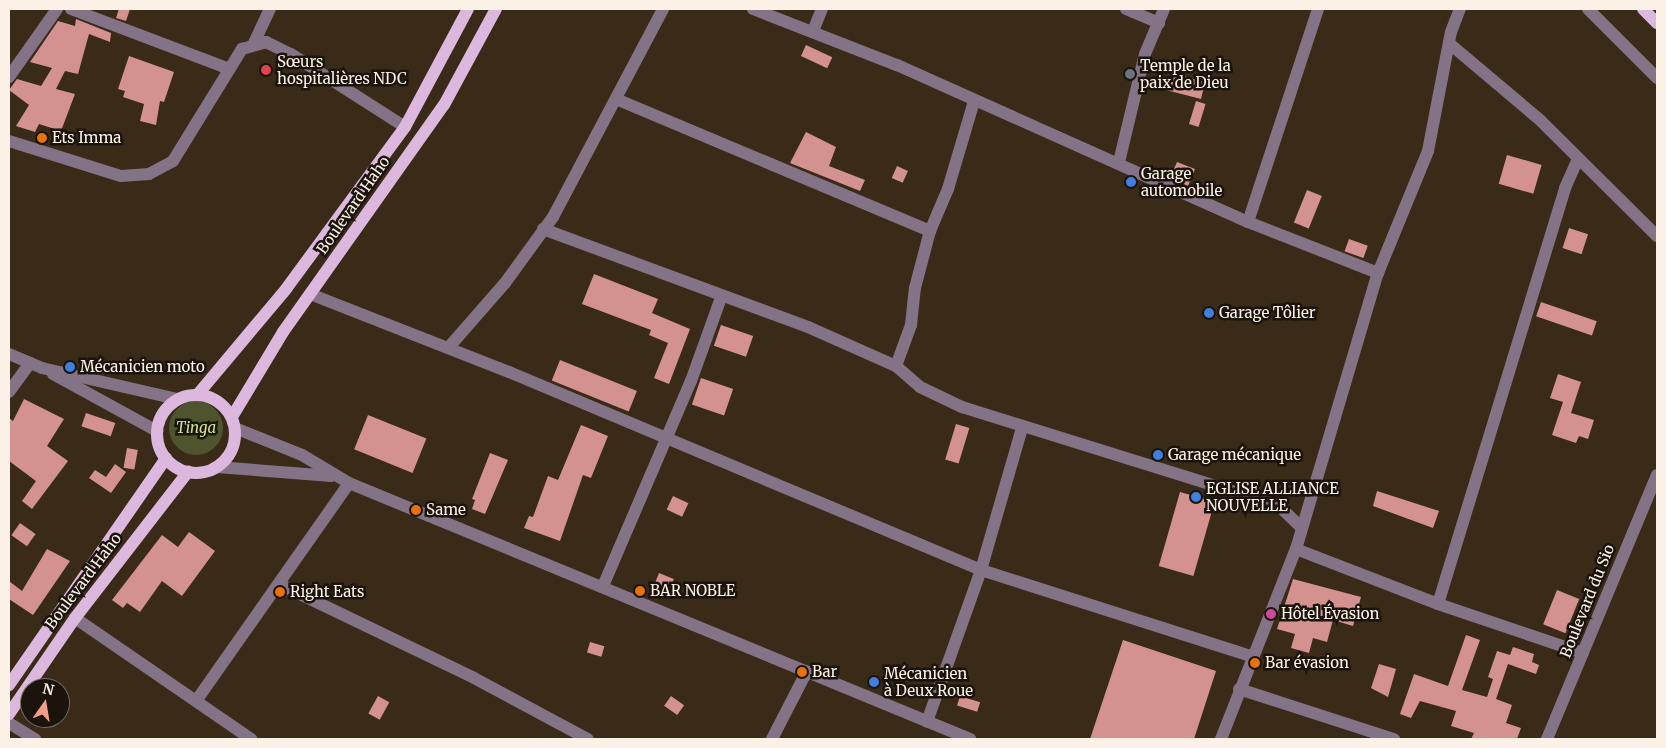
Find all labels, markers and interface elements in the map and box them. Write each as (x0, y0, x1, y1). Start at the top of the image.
place label: Sœurs hospitalières NDC (277, 52, 407, 87)
place label: Temple de la paix de Dieu (1140, 56, 1231, 91)
marker: Sœurs hospitalières NDC (259, 63, 273, 77)
marker: Temple de la paix de Dieu (1124, 68, 1136, 80)
place label: Ets Imma (52, 129, 121, 147)
marker: Ets Imma (36, 132, 48, 144)
street label: Boulevard Haho (313, 153, 393, 257)
place label: Garage automobile (1141, 164, 1222, 199)
marker: Garage automobile (1125, 176, 1137, 188)
place label: Garage Tôlier (1219, 304, 1316, 322)
marker: Garage Tôlier (1203, 307, 1215, 319)
place label: Mécanicien moto (80, 358, 205, 376)
marker: Mécanicien moto (64, 361, 76, 373)
park label: Tinga (176, 419, 216, 437)
place label: Garage mécanique (1168, 446, 1301, 464)
marker: Garage mécanique (1152, 449, 1164, 461)
place label: EGLISE ALLIANCE NOUVELLE (1206, 479, 1339, 514)
marker: EGLISE ALLIANCE NOUVELLE (1190, 491, 1202, 503)
place label: Same (426, 501, 466, 519)
marker: Same (410, 504, 422, 516)
street label: Boulevard Haho (41, 530, 125, 632)
street label: Boulevard du Sio (1556, 542, 1618, 660)
place label: BAR NOBLE (650, 582, 735, 600)
place label: Right Eats (290, 583, 364, 601)
marker: BAR NOBLE (634, 585, 646, 597)
marker: Right Eats (274, 586, 286, 598)
place label: Hôtel Évasion (1281, 605, 1380, 623)
marker: Hôtel Évasion (1265, 608, 1277, 620)
place label: Bar évasion (1265, 654, 1349, 672)
marker: Bar évasion (1249, 657, 1261, 669)
place label: Bar (812, 663, 837, 681)
place label: Mécanicien à Deux Roue (884, 664, 973, 699)
marker: Bar (796, 666, 808, 678)
marker: Mécanicien à Deux Roue (868, 676, 880, 688)
north arrow (20, 678, 70, 728)
text: N (41, 679, 56, 699)

